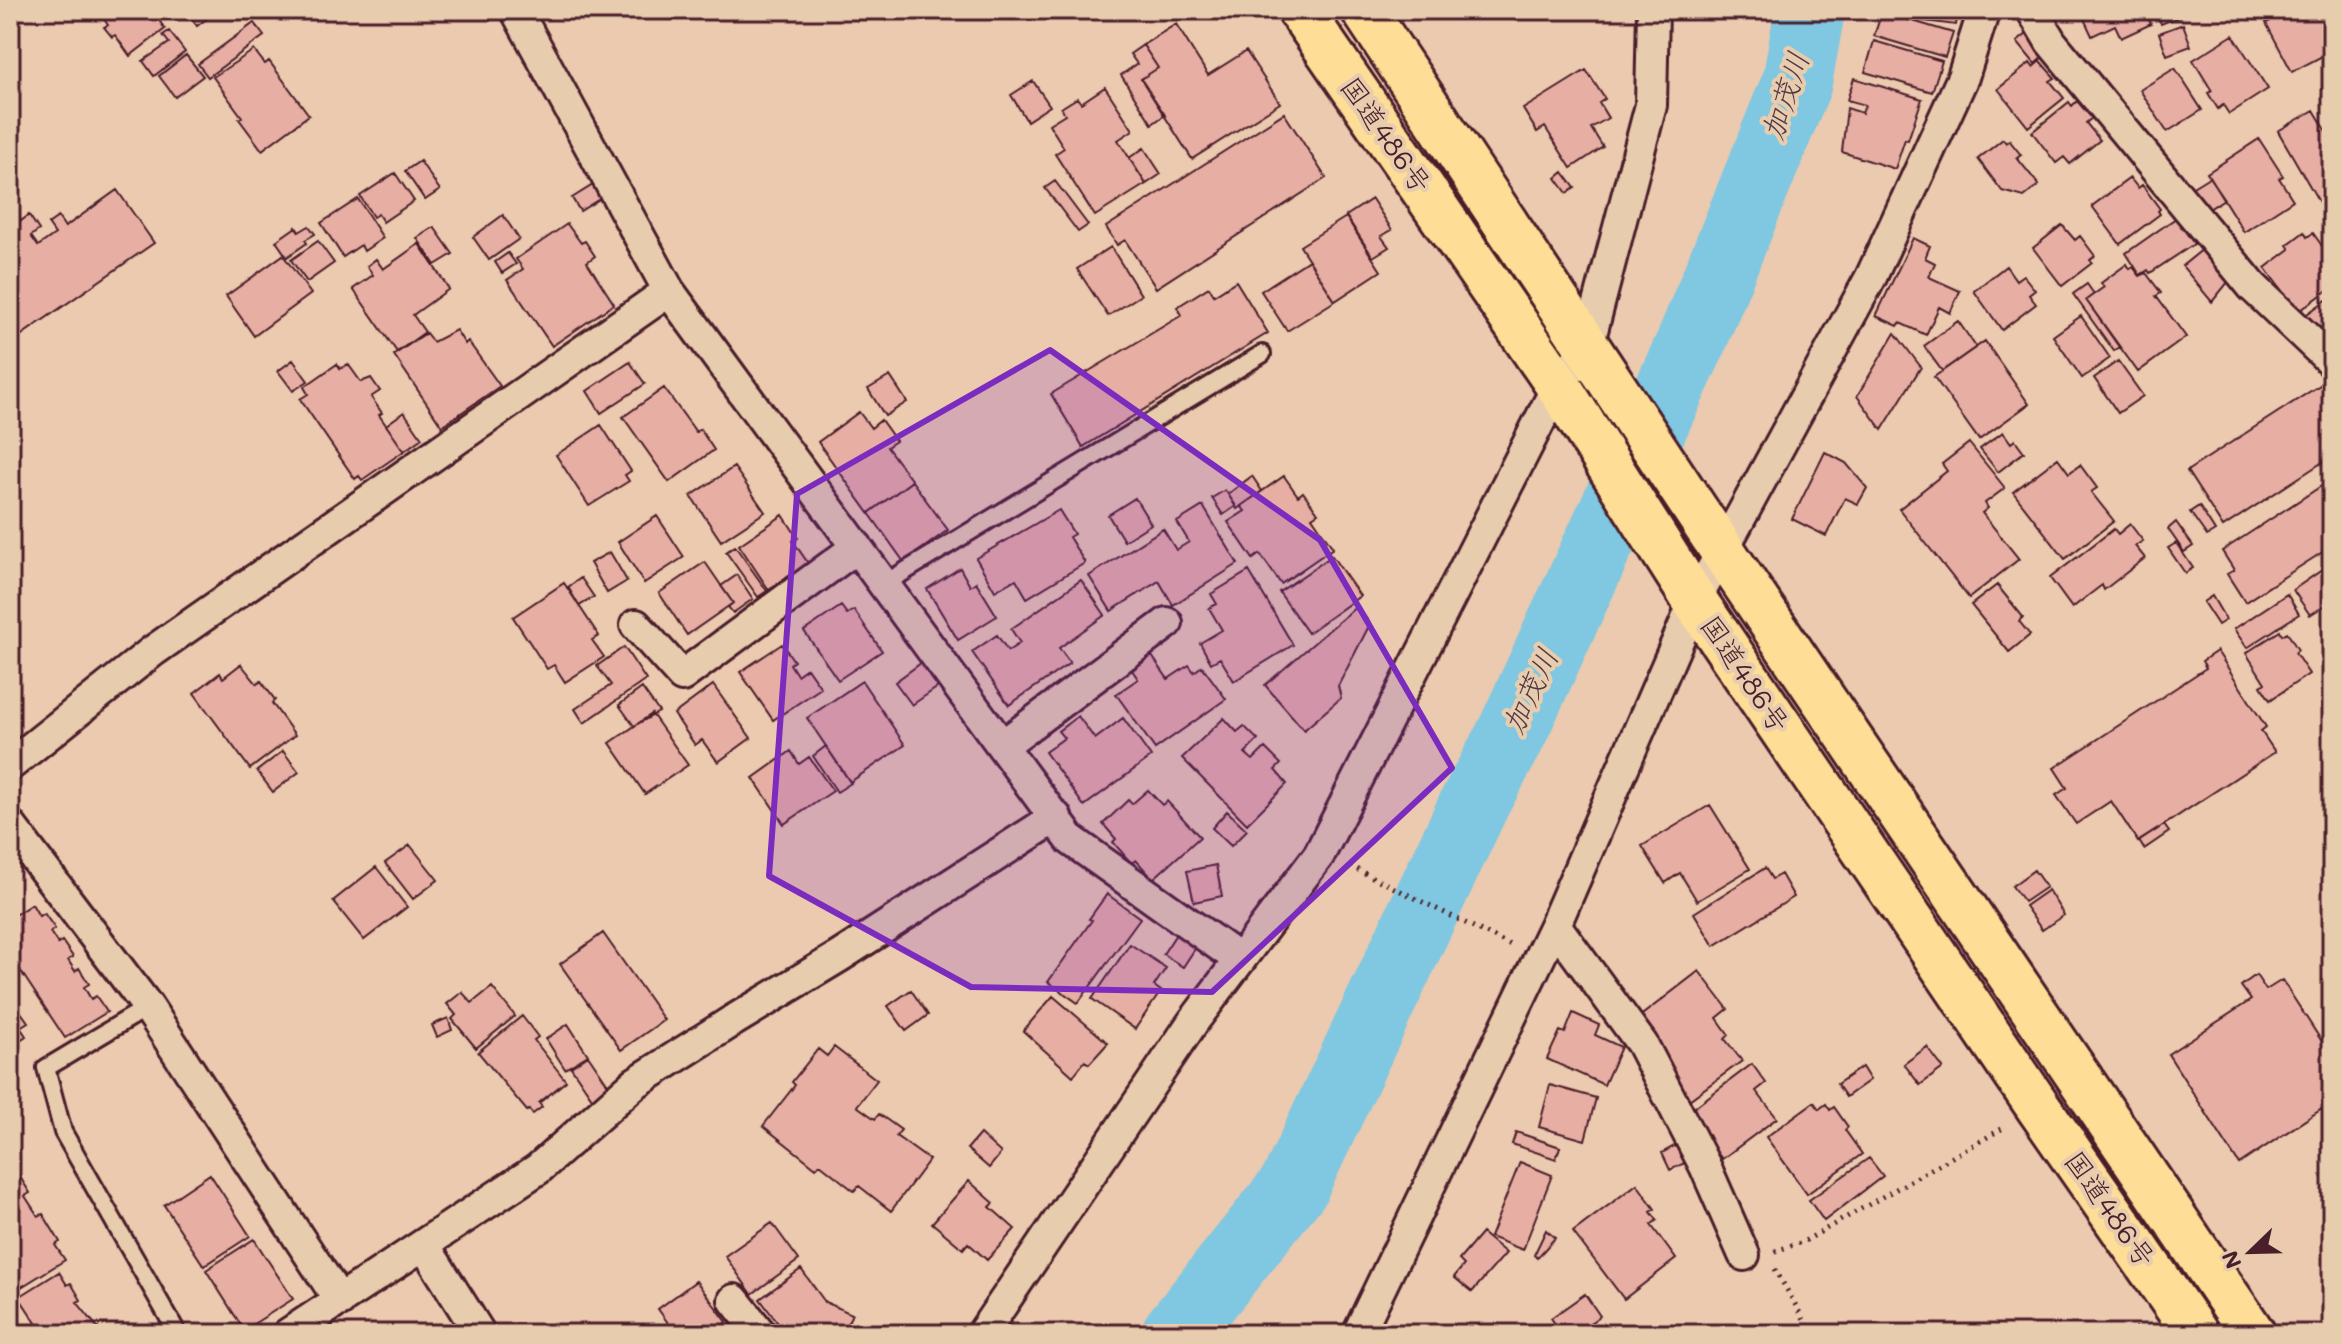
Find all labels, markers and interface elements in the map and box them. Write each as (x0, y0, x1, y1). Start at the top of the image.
water label: 加茂川 (1751, 46, 1817, 144)
street label: 国道486号 (1334, 69, 1440, 200)
street label: 国道486号 (1693, 608, 1798, 739)
water label: 加茂川 (1492, 641, 1566, 739)
street label: 国道486号 (2058, 1143, 2164, 1274)
north arrow (2210, 1212, 2290, 1292)
text: N (2215, 1247, 2248, 1273)

